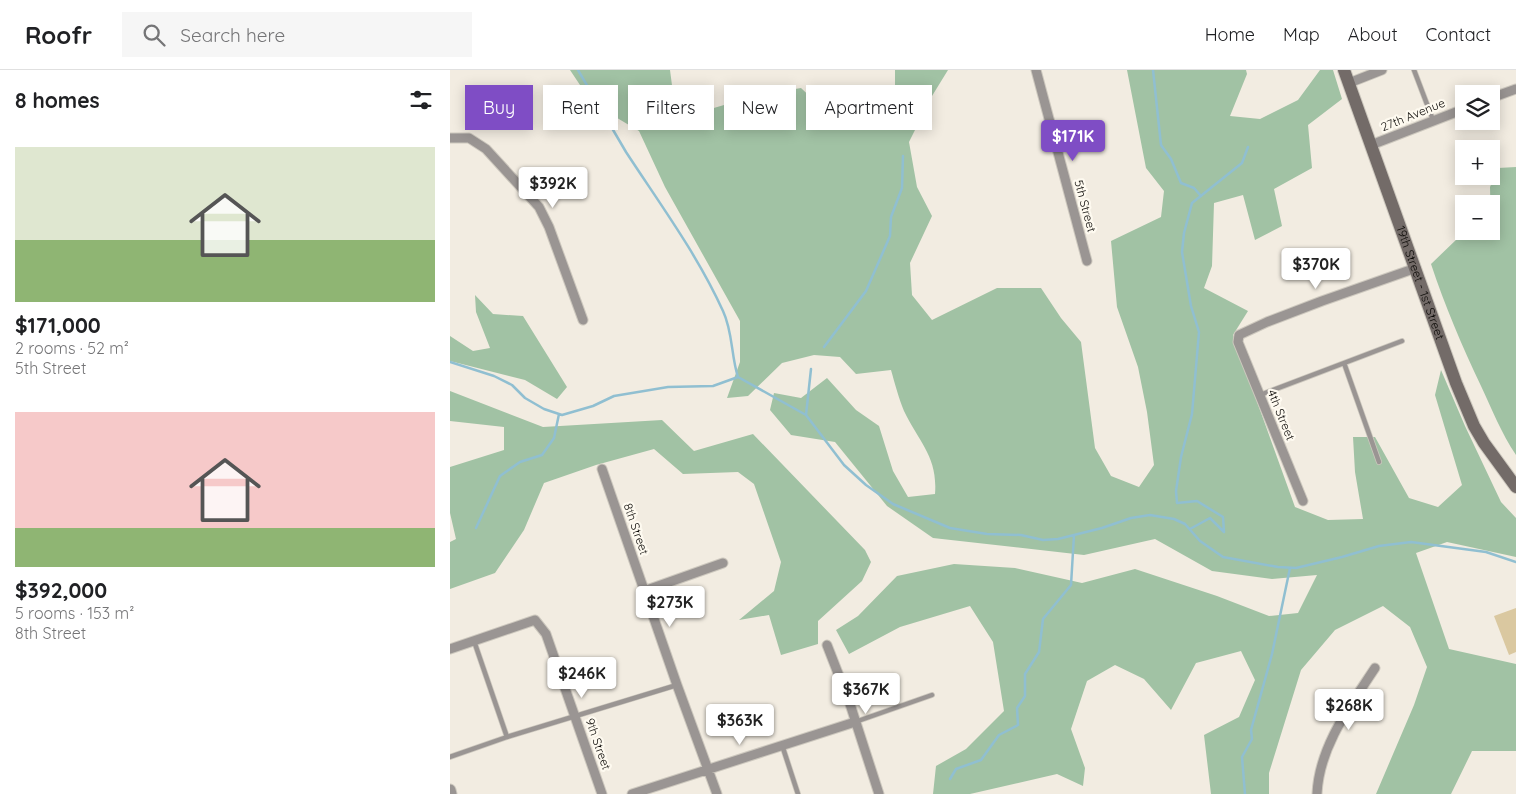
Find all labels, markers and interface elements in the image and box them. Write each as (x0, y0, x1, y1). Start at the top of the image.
search box (122, 12, 472, 57)
text: Roofr (25, 20, 92, 50)
icon: search (140, 21, 168, 49)
text: Search here (180, 23, 285, 47)
text: Home (1205, 23, 1255, 46)
text: Map (1283, 23, 1320, 46)
text: About (1348, 23, 1398, 46)
text: Contact (1426, 23, 1491, 46)
chip: Buy (465, 85, 533, 130)
chip: Rent (543, 85, 618, 130)
chip: Filters (628, 85, 714, 130)
chip: New (724, 85, 796, 130)
chip: Apartment (806, 85, 932, 130)
map controls (1455, 85, 1500, 240)
button: layers (1455, 85, 1500, 130)
icon: filters (407, 86, 435, 114)
text: 8 homes (15, 87, 100, 113)
street label: 27th Avenue (1379, 95, 1447, 134)
pin: $171K (1038, 119, 1108, 162)
text: $171K (1052, 126, 1094, 146)
button: + (1455, 140, 1500, 185)
pin: $392K (518, 166, 588, 209)
text: $392K (530, 173, 576, 193)
street label: 5th Street (1071, 178, 1100, 234)
icon: home (180, 180, 270, 270)
button: − (1455, 195, 1500, 240)
street label: 19th Street - 1st Street (1393, 224, 1448, 341)
pin: $370K (1281, 248, 1351, 290)
text: $370K (1292, 254, 1340, 274)
text: $171,000 (15, 312, 101, 338)
text: 2 rooms · 52 m² (15, 338, 129, 358)
text: 5th Street (15, 358, 86, 378)
street label: 4th Street (1265, 387, 1298, 442)
icon: home (180, 445, 270, 535)
street label: 8th Street (621, 501, 652, 557)
text: $392,000 (15, 577, 107, 603)
pin: $273K (635, 586, 705, 628)
text: $273K (647, 592, 693, 612)
text: 5 rooms · 153 m² (15, 603, 134, 623)
text: 8th Street (15, 623, 86, 643)
pin: $246K (547, 656, 617, 699)
text: $246K (558, 663, 606, 683)
pin: $367K (831, 672, 901, 715)
text: $367K (843, 679, 889, 699)
pin: $268K (1314, 688, 1384, 731)
text: $268K (1326, 695, 1372, 715)
pin: $363K (705, 704, 775, 746)
text: $363K (717, 710, 763, 730)
street label: 9th Street (583, 716, 614, 772)

